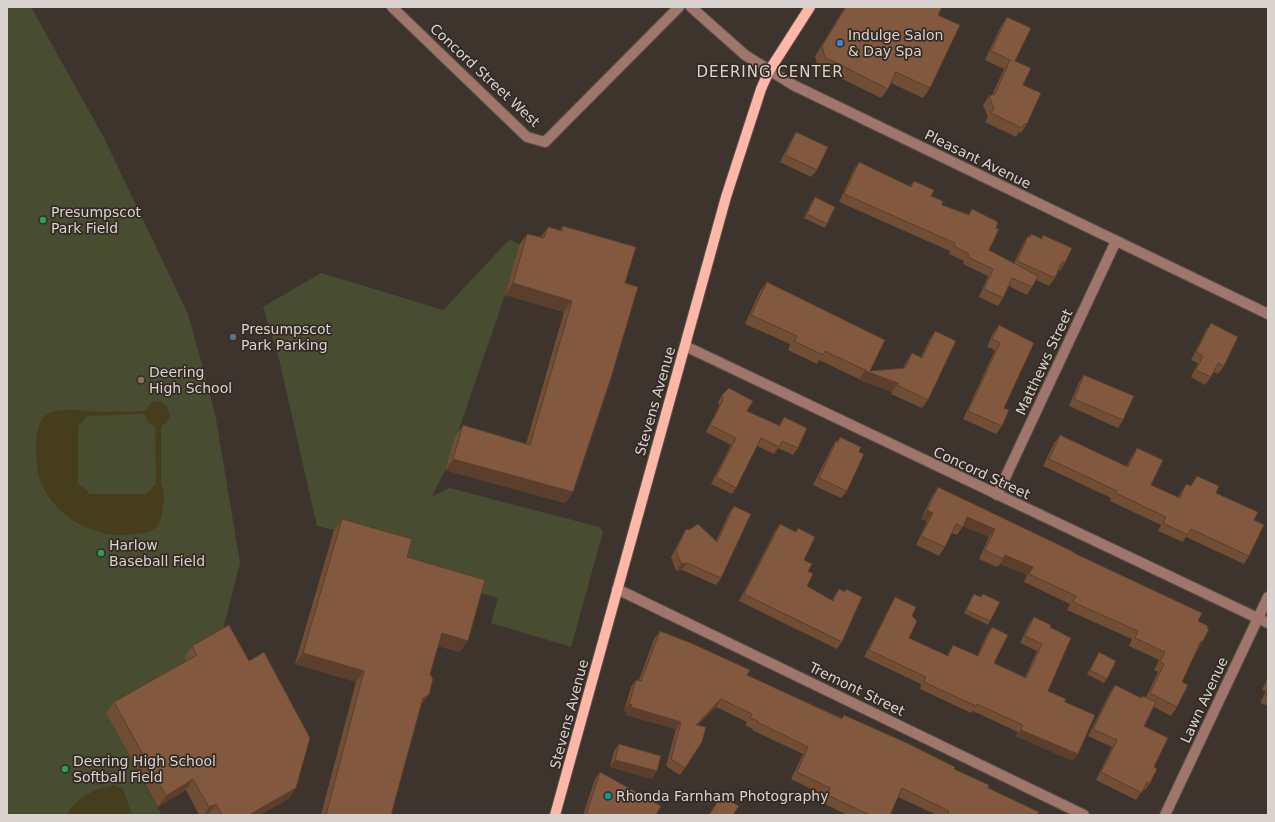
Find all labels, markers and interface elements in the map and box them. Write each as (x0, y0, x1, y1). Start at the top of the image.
street label: Concord Street West (427, 20, 543, 130)
place label: Indulge Salon & Day Spa (848, 27, 943, 59)
marker: Indulge Salon & Day Spa (835, 38, 845, 48)
district label: DEERING CENTER (696, 63, 844, 81)
street label: Pleasant Avenue (922, 126, 1034, 192)
place label: Presumpscot Park Field (51, 204, 142, 236)
marker: Presumpscot Park Field (38, 215, 48, 225)
street label: Matthews Street (1012, 306, 1076, 417)
place label: Presumpscot Park Parking (241, 321, 332, 353)
marker: Presumpscot Park Parking (228, 332, 238, 342)
street label: Stevens Avenue (632, 345, 678, 457)
place label: Deering High School (149, 364, 232, 396)
marker: Deering High School (136, 375, 146, 385)
street label: Concord Street (931, 444, 1033, 503)
place label: Harlow Baseball Field (109, 537, 205, 569)
marker: Harlow Baseball Field (96, 548, 106, 558)
street label: Lawn Avenue (1177, 654, 1231, 746)
street label: Stevens Avenue (547, 658, 591, 770)
street label: Tremont Street (806, 659, 908, 719)
place label: Deering High School Softball Field (73, 753, 216, 785)
marker: Deering High School Softball Field (60, 764, 70, 774)
place label: Rhonda Farnham Photography (616, 788, 828, 804)
marker: Rhonda Farnham Photography (603, 791, 613, 801)

